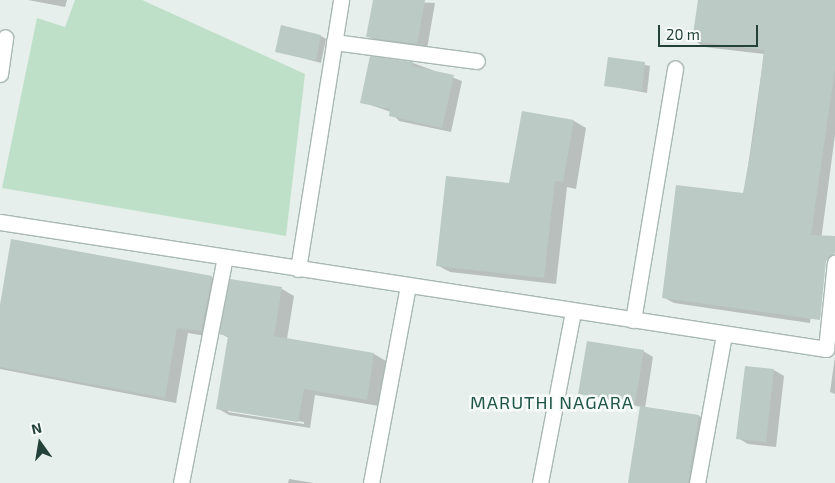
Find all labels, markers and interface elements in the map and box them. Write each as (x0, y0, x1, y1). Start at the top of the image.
scale bar (660, 15, 760, 47)
text: 20 m (666, 25, 700, 43)
district label: MARUTHI NAGARA (468, 391, 636, 413)
north arrow (15, 418, 65, 468)
text: N (30, 418, 43, 437)

